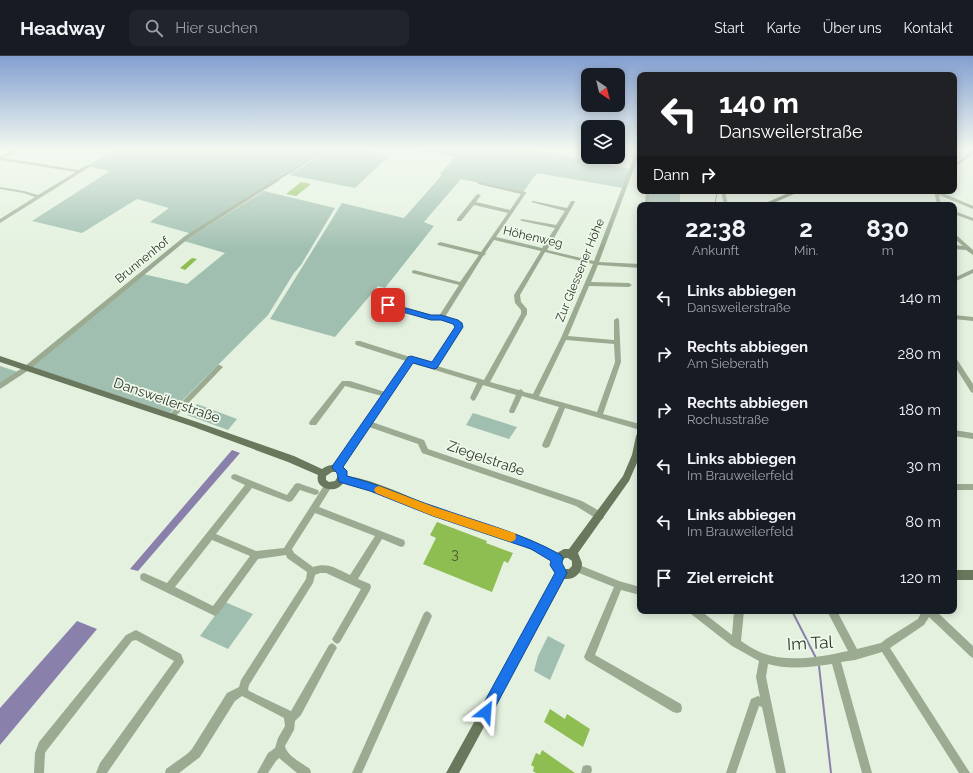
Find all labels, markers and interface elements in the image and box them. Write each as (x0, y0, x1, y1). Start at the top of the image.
search box (129, 10, 409, 46)
text: Headway (20, 17, 105, 39)
icon: search (143, 17, 165, 39)
text: Hier suchen (175, 19, 258, 37)
text: Start (714, 20, 744, 36)
text: Karte (766, 20, 801, 36)
text: Über uns (823, 20, 882, 36)
text: Kontakt (904, 20, 953, 36)
north arrow (581, 68, 625, 112)
map controls (581, 68, 625, 164)
text: 140 m (719, 87, 799, 120)
icon: left (653, 88, 705, 140)
button: layers (581, 120, 625, 164)
text: Dansweilerstraße (719, 121, 863, 142)
icon: right (697, 164, 719, 186)
text: Dann (653, 166, 689, 184)
text: 22:38 (685, 214, 746, 243)
text: 2 (799, 214, 813, 243)
text: 830 (866, 214, 909, 243)
street label: Zur Glessener Höhe (553, 216, 607, 324)
street label: Höhenweg (502, 223, 564, 251)
street label: Brunnenhof (112, 233, 173, 286)
text: Ankunft (692, 243, 739, 258)
text: Min. (794, 243, 818, 258)
text: m (882, 243, 894, 258)
text: Links abbiegen (687, 282, 796, 300)
icon: left (653, 287, 675, 309)
pin (371, 288, 405, 322)
text: 140 m (900, 289, 941, 307)
icon: arrive (377, 294, 399, 316)
text: Dansweilerstraße (687, 300, 791, 315)
text: Rechts abbiegen (687, 338, 808, 356)
icon: right (653, 343, 675, 365)
text: 280 m (897, 345, 941, 363)
text: Am Sieberath (687, 356, 769, 371)
street label: Dansweilerstraße (112, 374, 222, 426)
text: Rechts abbiegen (687, 394, 808, 412)
icon: right (653, 399, 675, 421)
text: 180 m (899, 401, 941, 419)
text: Rochusstraße (687, 412, 769, 427)
street label: Ziegelstraße (445, 437, 527, 479)
text: Links abbiegen (687, 450, 796, 468)
icon: left (653, 455, 675, 477)
text: 30 m (906, 457, 941, 475)
text: Im Brauweilerfeld (687, 468, 793, 483)
text: Links abbiegen (687, 506, 796, 524)
icon: left (653, 511, 675, 533)
text: 80 m (905, 513, 941, 531)
text: Im Brauweilerfeld (687, 524, 793, 539)
house number: 3 (451, 546, 459, 562)
icon: arrive (653, 567, 675, 589)
text: Ziel erreicht (687, 569, 774, 587)
text: 120 m (900, 569, 941, 587)
street label: Im Tal (786, 632, 834, 654)
position arrow (465, 691, 507, 733)

